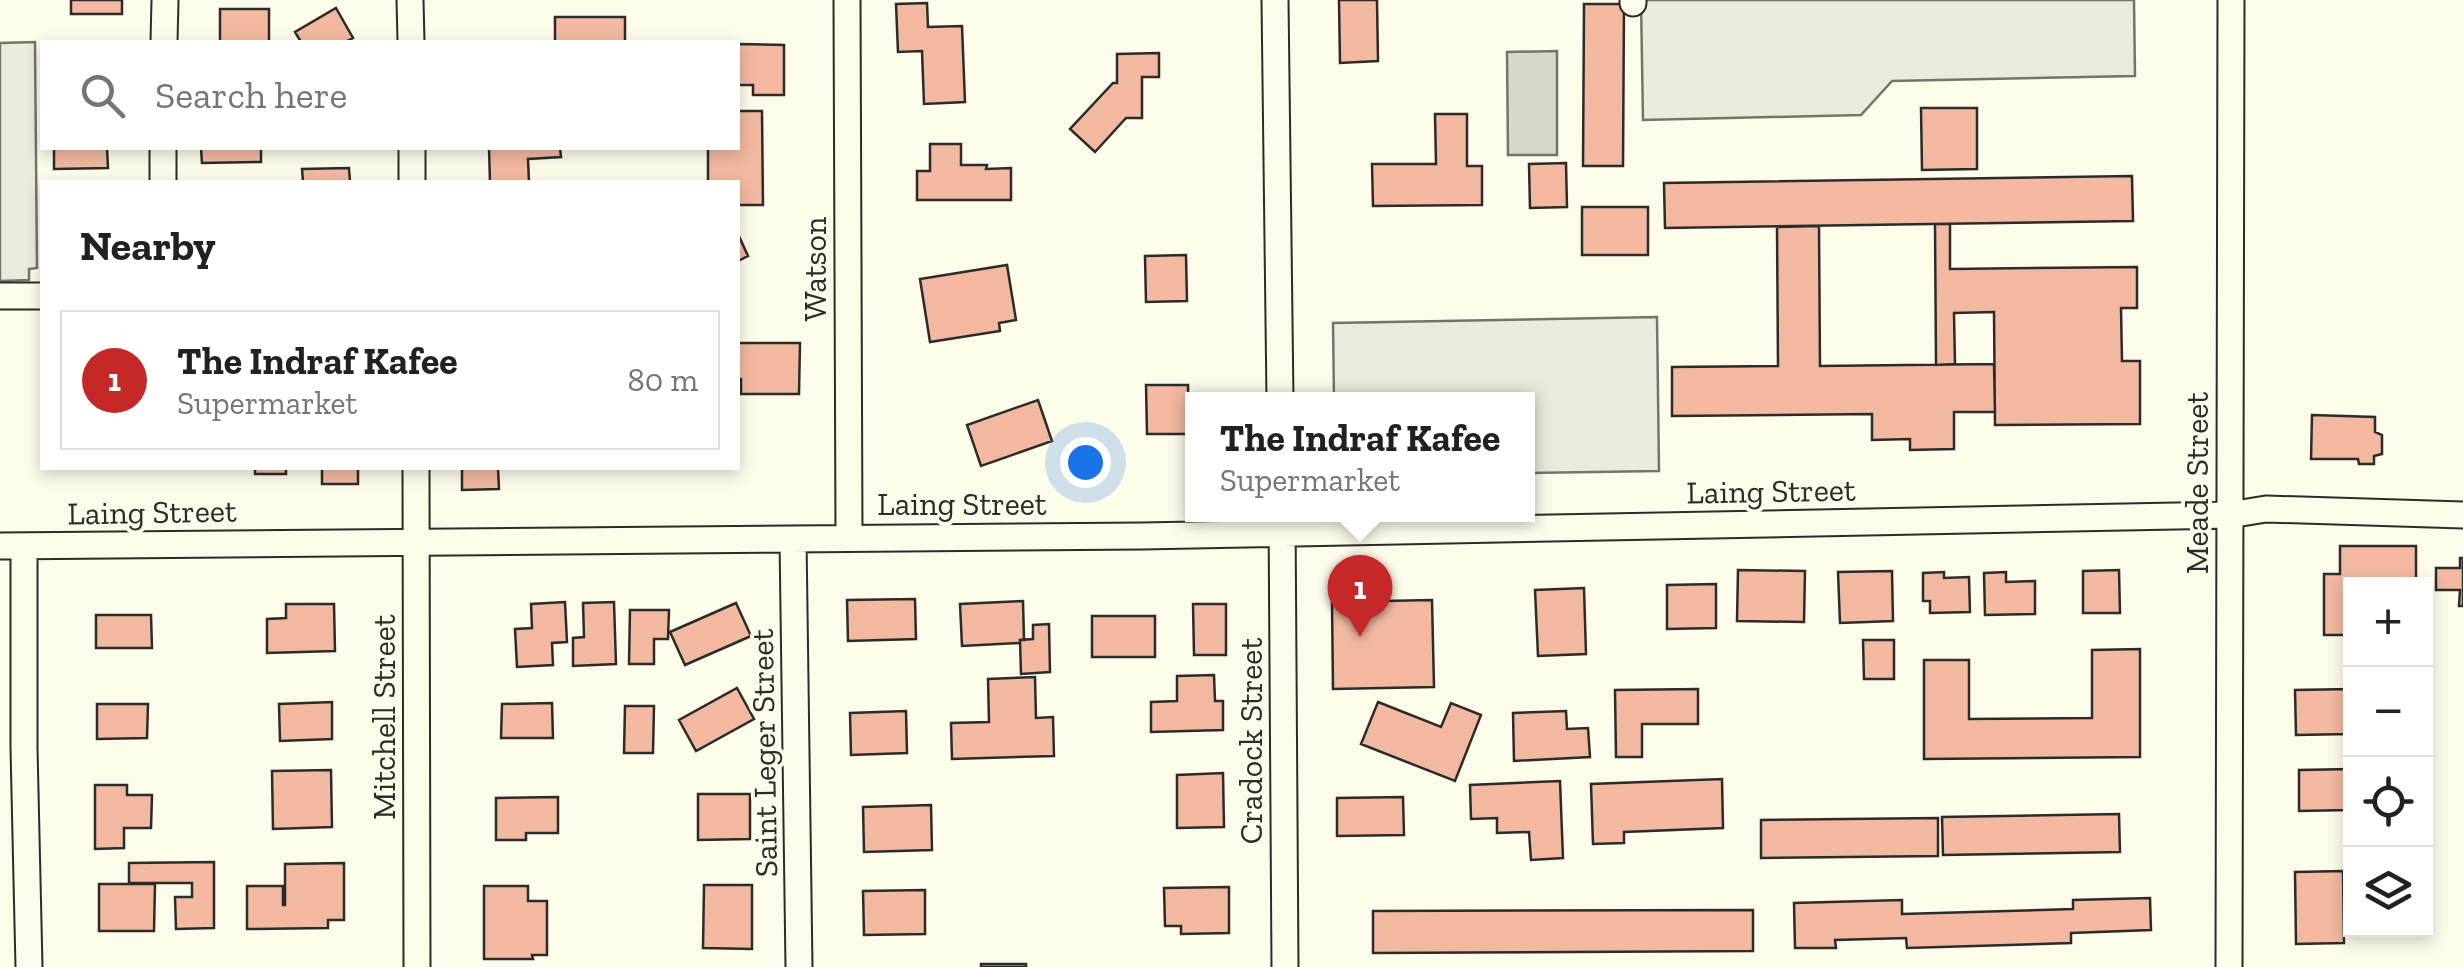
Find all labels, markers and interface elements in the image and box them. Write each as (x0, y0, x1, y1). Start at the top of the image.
search box (40, 40, 740, 150)
icon: search (75, 68, 130, 123)
text: Search here (155, 72, 347, 118)
street label: Watson (796, 216, 834, 321)
text: Nearby (80, 220, 216, 271)
text: The Indraf Kafee (177, 338, 458, 384)
text: 1 (108, 361, 121, 399)
text: 80 m (627, 361, 698, 399)
text: Supermarket (177, 384, 357, 422)
popup (1185, 392, 1535, 522)
street label: Meade Street (2178, 392, 2216, 574)
text: The Indraf Kafee (1220, 415, 1500, 461)
your location (1060, 437, 1111, 488)
text: Supermarket (1220, 461, 1400, 499)
street label: Laing Street (1686, 471, 1856, 511)
street label: Laing Street (877, 485, 1047, 523)
street label: Laing Street (67, 492, 237, 532)
pin: 1 (1328, 554, 1392, 637)
map controls (2343, 577, 2433, 937)
button: + (2343, 577, 2433, 667)
street label: Mitchell Street (365, 614, 403, 820)
street label: Saint Leger Street (743, 628, 785, 878)
street label: Cradock Street (1232, 638, 1270, 844)
button: − (2343, 667, 2433, 757)
button: locate (2343, 757, 2433, 847)
button: layers (2343, 847, 2433, 937)

